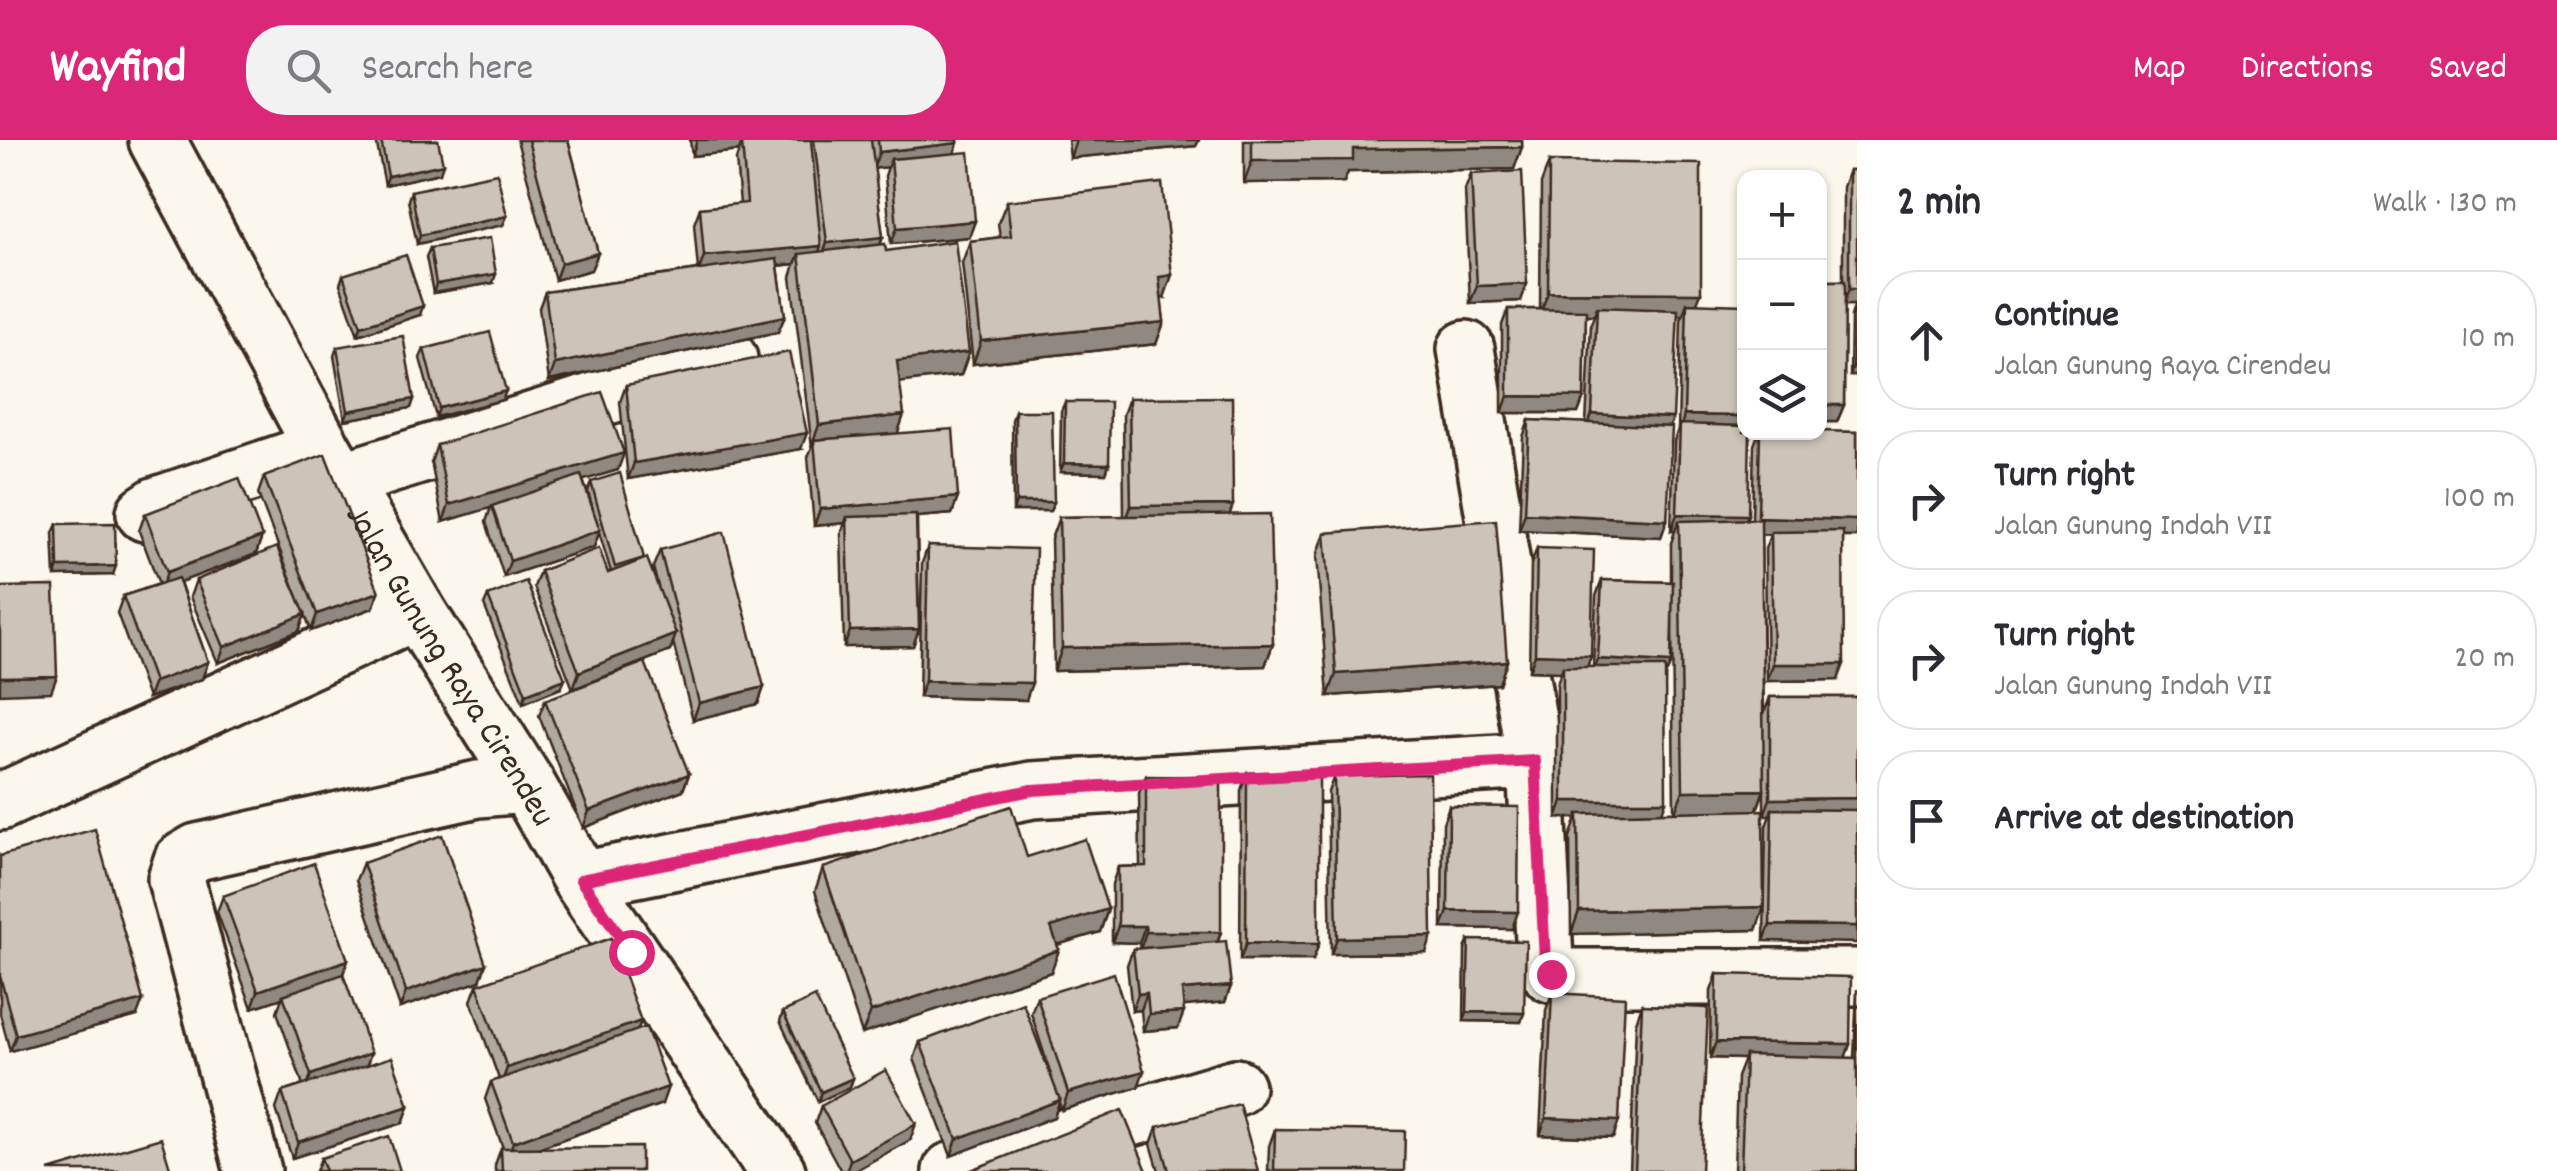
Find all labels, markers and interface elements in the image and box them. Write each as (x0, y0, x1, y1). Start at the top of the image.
search box (246, 25, 946, 115)
text: Wayfind (50, 36, 186, 105)
icon: search (281, 43, 336, 98)
text: Search here (361, 43, 533, 98)
text: Map (2133, 45, 2186, 95)
text: Directions (2241, 45, 2374, 95)
text: Saved (2429, 45, 2507, 95)
map controls (1737, 170, 1827, 440)
button: + (1737, 170, 1827, 260)
text: 2 min (1897, 175, 1981, 235)
text: Walk · 130 m (2373, 182, 2517, 228)
button: − (1737, 260, 1827, 350)
text: Continue (1994, 290, 2119, 345)
icon: ahead (1899, 313, 1954, 368)
text: 10 m (2461, 317, 2515, 363)
text: Jalan Gunung Raya Cirendeu (1994, 345, 2331, 391)
button: layers (1737, 350, 1827, 440)
text: Turn right (1994, 450, 2135, 505)
icon: right (1899, 473, 1954, 528)
text: 100 m (2444, 477, 2515, 523)
street label: Jalan Gunung Raya Cirendeu (331, 497, 565, 837)
text: Jalan Gunung Indah VII (1994, 505, 2272, 551)
text: Turn right (1994, 610, 2135, 665)
icon: right (1899, 633, 1954, 688)
text: 20 m (2454, 637, 2515, 683)
text: Jalan Gunung Indah VII (1994, 665, 2272, 711)
icon: arrive (1899, 793, 1954, 848)
text: Arrive at destination (1994, 793, 2294, 848)
route start (609, 930, 655, 976)
route end (1529, 952, 1575, 998)

